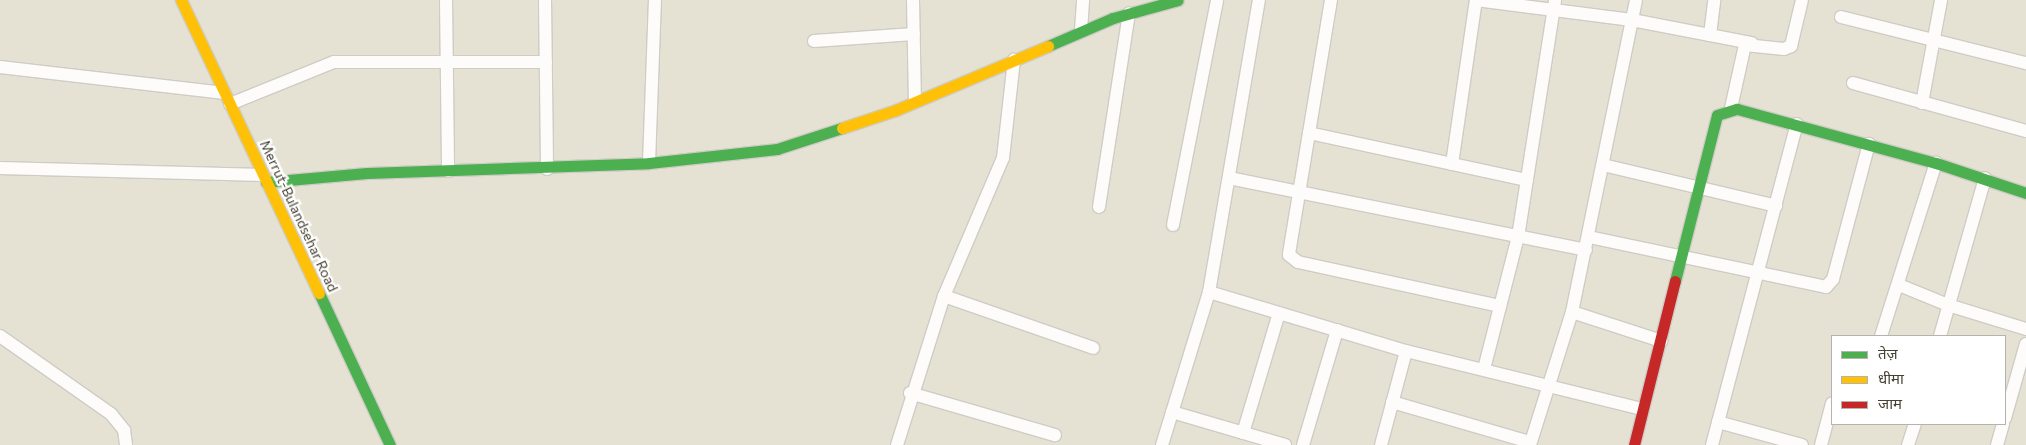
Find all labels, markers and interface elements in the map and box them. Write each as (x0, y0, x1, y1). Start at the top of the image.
street label: Merrut-Bulandsehar Road (256, 138, 342, 294)
legend (1831, 335, 2006, 425)
text: तेज़ (1878, 344, 1898, 362)
text: धीमा (1878, 369, 1904, 387)
text: जाम (1878, 394, 1902, 412)

